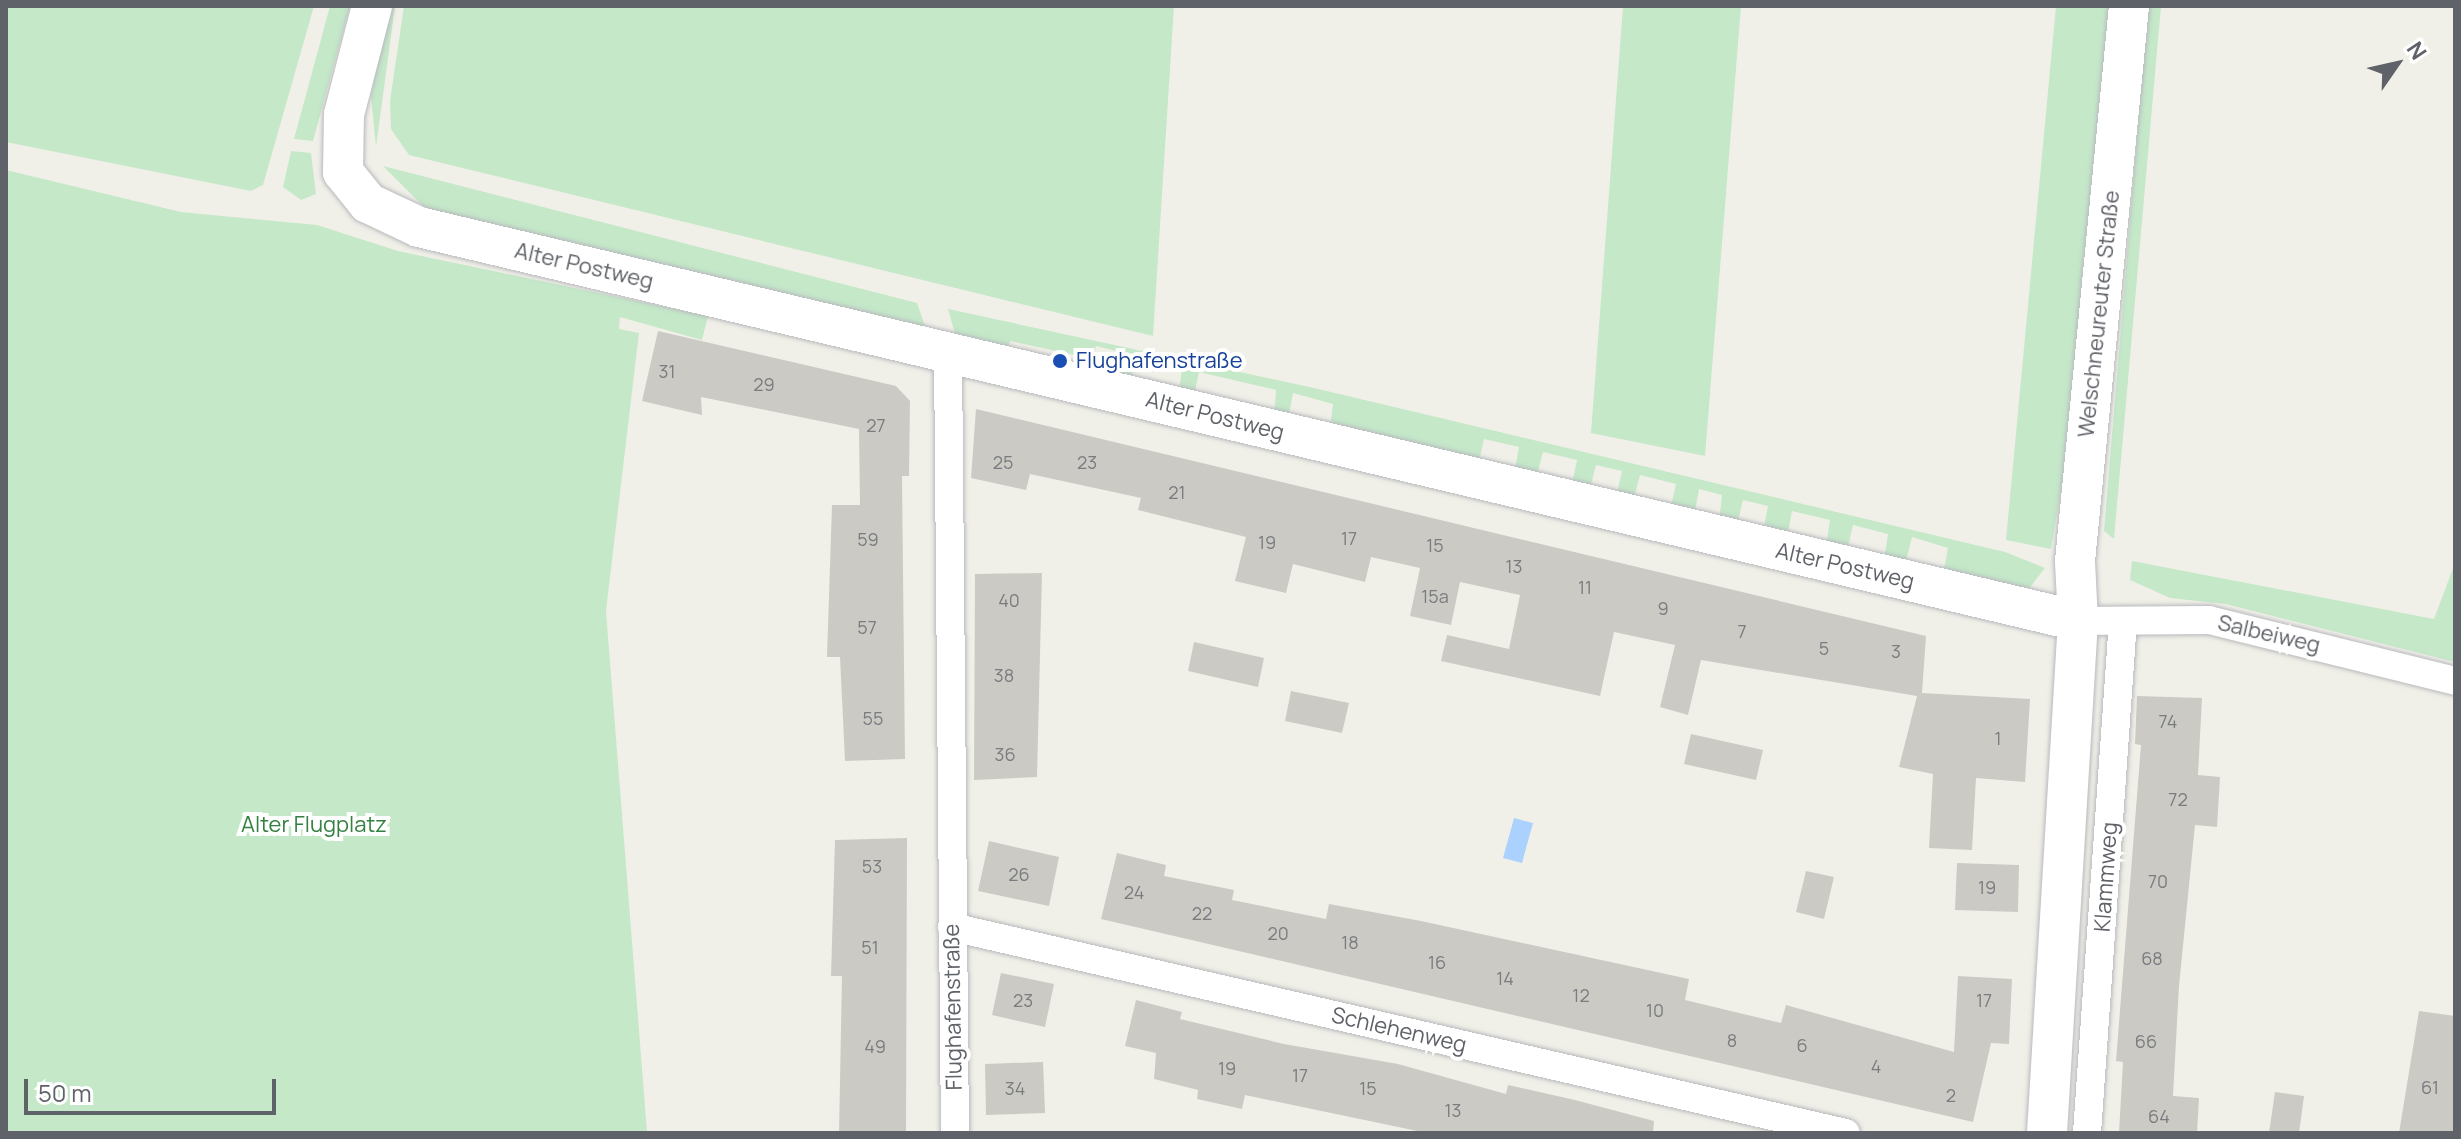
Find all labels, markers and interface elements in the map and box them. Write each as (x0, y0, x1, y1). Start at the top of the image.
north arrow (2357, 24, 2437, 104)
text: N (2400, 36, 2434, 66)
street label: Welschneureuter Straße (2073, 189, 2125, 439)
street label: Alter Postweg (512, 237, 656, 295)
place label: Flughafenstraße (1076, 348, 1243, 374)
marker: Flughafenstraße (1051, 352, 1069, 370)
house number: 31 (659, 360, 675, 382)
house number: 29 (753, 373, 775, 395)
street label: Alter Postweg (1143, 386, 1287, 446)
house number: 27 (866, 414, 886, 436)
house number: 25 (993, 451, 1013, 473)
house number: 23 (1077, 451, 1097, 473)
house number: 21 (1168, 481, 1186, 503)
house number: 17 (1341, 527, 1357, 549)
house number: 59 (857, 528, 879, 550)
house number: 19 (1258, 531, 1276, 553)
house number: 15 (1426, 534, 1444, 556)
street label: Alter Postweg (1773, 537, 1917, 595)
house number: 13 (1506, 555, 1522, 577)
house number: 11 (1578, 576, 1592, 598)
house number: 15a (1421, 585, 1449, 607)
house number: 40 (998, 589, 1020, 611)
house number: 9 (1657, 597, 1669, 619)
street label: Salbeiweg (2215, 609, 2323, 659)
house number: 57 (857, 616, 877, 638)
house number: 7 (1737, 620, 1747, 642)
house number: 5 (1819, 637, 1829, 659)
house number: 3 (1891, 640, 1901, 662)
house number: 38 (994, 664, 1014, 686)
house number: 55 (863, 707, 883, 729)
house number: 74 (2159, 710, 2177, 732)
house number: 1 (1994, 727, 2002, 749)
house number: 36 (994, 743, 1016, 765)
house number: 72 (2168, 788, 2188, 810)
park label: Alter Flugplatz (241, 812, 387, 838)
street label: Klammweg (2089, 821, 2123, 933)
house number: 53 (862, 855, 882, 877)
house number: 26 (1008, 863, 1030, 885)
house number: 70 (2148, 870, 2168, 892)
house number: 19 (1978, 876, 1996, 898)
house number: 24 (1124, 881, 1144, 903)
house number: 22 (1192, 902, 1212, 924)
house number: 20 (1267, 922, 1289, 944)
street label: Flughafenstraße (938, 923, 968, 1091)
house number: 18 (1341, 931, 1359, 953)
house number: 51 (861, 936, 879, 958)
house number: 68 (2141, 947, 2163, 969)
house number: 16 (1428, 951, 1446, 973)
house number: 14 (1496, 967, 1514, 989)
house number: 12 (1572, 984, 1590, 1006)
house number: 23 (1013, 989, 1033, 1011)
house number: 17 (1976, 989, 1992, 1011)
house number: 10 (1646, 999, 1664, 1021)
street label: Schlehenweg (1329, 1002, 1469, 1058)
house number: 8 (1727, 1029, 1737, 1051)
house number: 66 (2135, 1030, 2157, 1052)
house number: 6 (1796, 1034, 1808, 1056)
house number: 49 (864, 1035, 886, 1057)
house number: 4 (1871, 1055, 1881, 1077)
house number: 19 (1218, 1057, 1236, 1079)
scale bar (28, 1063, 280, 1113)
house number: 17 (1292, 1064, 1308, 1086)
text: 50 m (38, 1076, 92, 1109)
house number: 61 (2421, 1076, 2439, 1098)
house number: 34 (1005, 1077, 1025, 1099)
house number: 15 (1359, 1077, 1377, 1099)
house number: 2 (1946, 1084, 1956, 1106)
house number: 13 (1445, 1099, 1461, 1121)
house number: 64 (2148, 1105, 2170, 1127)

